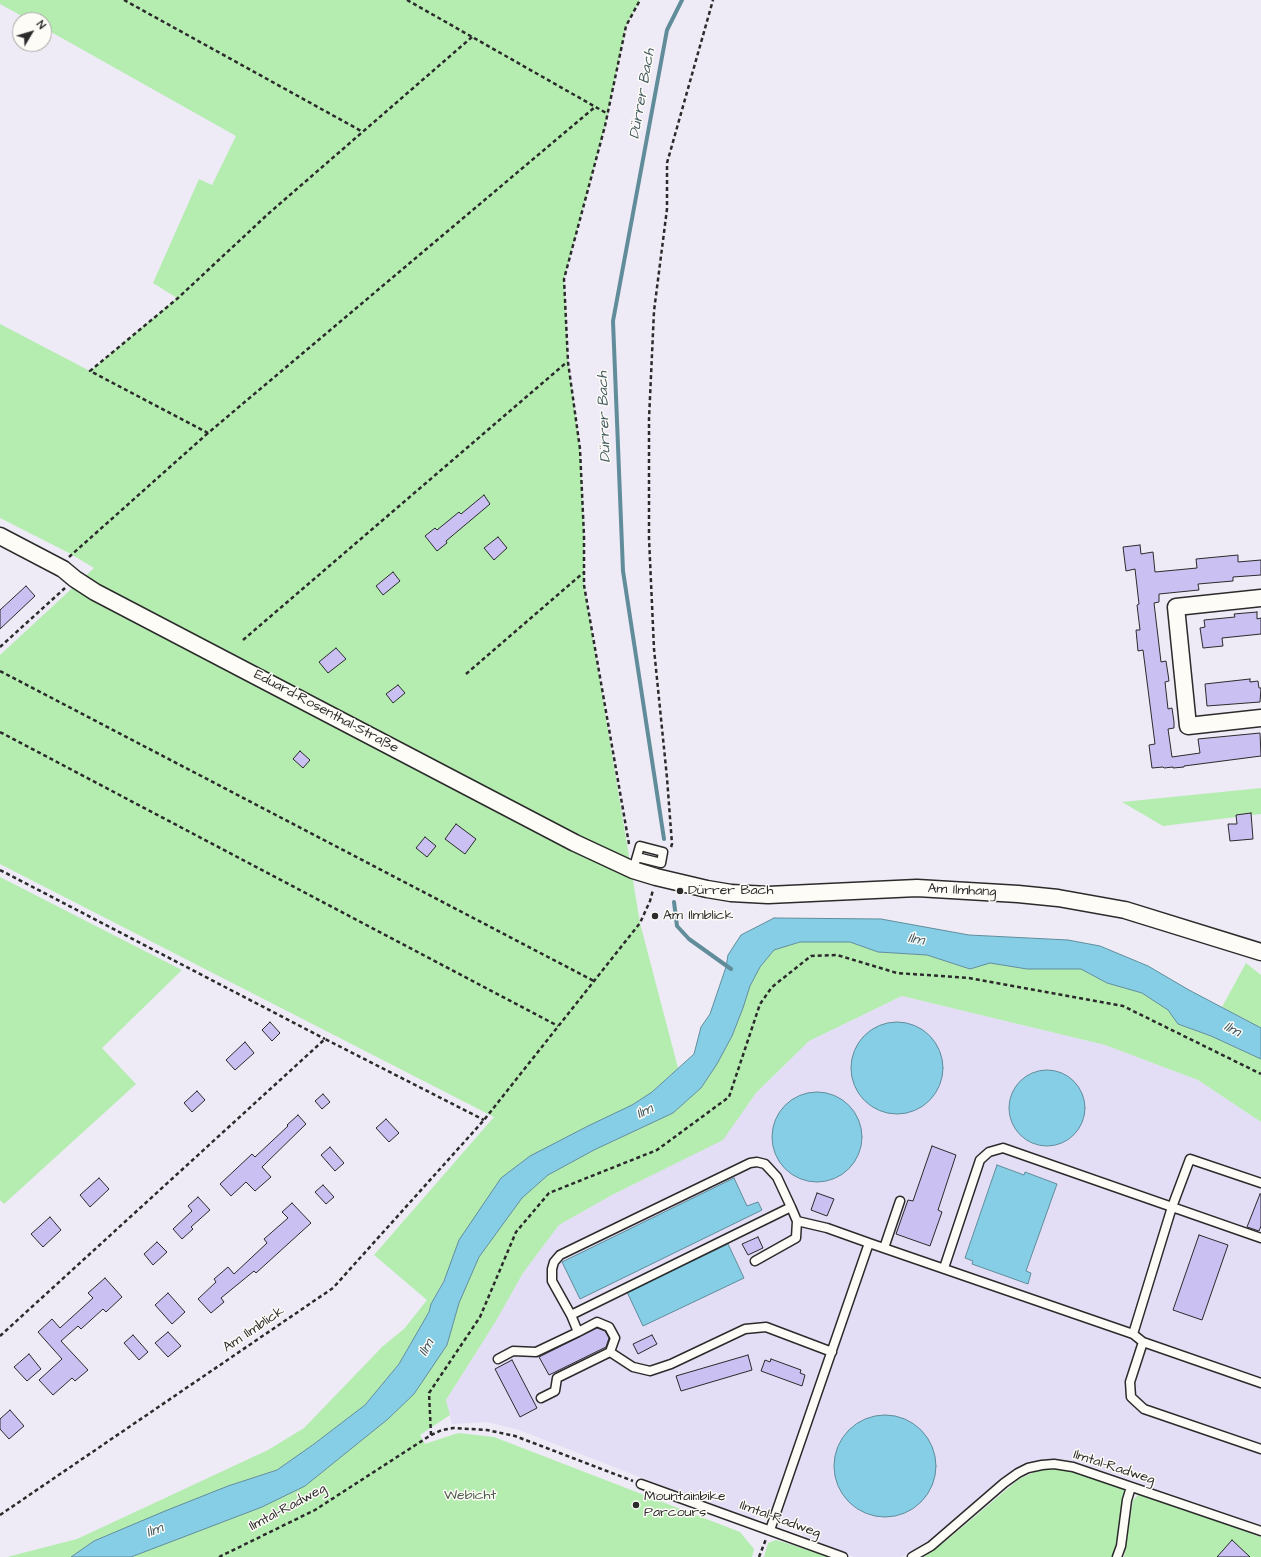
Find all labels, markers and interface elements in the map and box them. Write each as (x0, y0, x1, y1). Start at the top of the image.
north arrow (12, 12, 52, 52)
text: N (33, 18, 49, 32)
water label: Dürrer Bach (626, 47, 660, 141)
water label: Dürrer Bach (594, 371, 616, 463)
street label: Eduard-Rosenthal-Straße (251, 667, 401, 757)
street label: Am Ilmhang (927, 881, 997, 901)
place label: Dürrer Bach (688, 883, 773, 899)
marker: Dürrer Bach (675, 886, 685, 896)
place label: Am Ilmblick (663, 908, 733, 924)
marker: Am Ilmblick (650, 911, 660, 921)
water label: Ilm (906, 930, 926, 950)
water label: Ilm (1221, 1018, 1243, 1042)
water label: Ilm (634, 1100, 656, 1124)
street label: Am Ilmblick (220, 1303, 288, 1357)
water label: Ilm (415, 1337, 439, 1359)
street label: Ilmtal-Radweg (1071, 1447, 1157, 1489)
street label: Ilmtal-Radweg (247, 1481, 329, 1535)
park label: Webicht (444, 1488, 496, 1504)
place label: Mountainbike Parcours (644, 1489, 726, 1522)
street label: Ilmtal-Radweg (737, 1498, 823, 1542)
marker: Mountainbike Parcours (631, 1500, 641, 1510)
water label: Ilm (144, 1520, 166, 1542)

